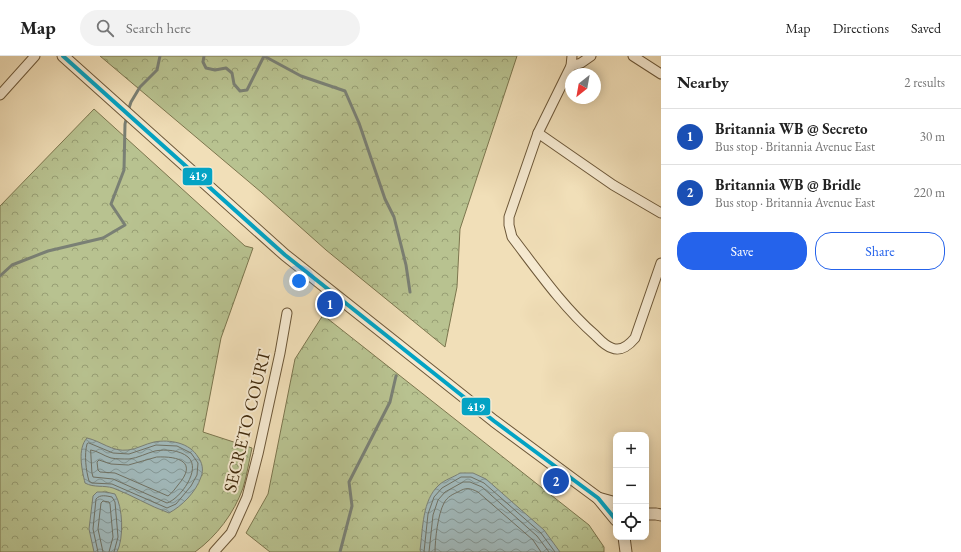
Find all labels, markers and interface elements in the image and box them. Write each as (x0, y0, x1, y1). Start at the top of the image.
search box (80, 10, 360, 46)
text: Map (20, 15, 56, 40)
icon: search (94, 17, 116, 39)
text: Search here (126, 18, 191, 37)
text: Map (785, 19, 811, 37)
text: Directions (833, 19, 889, 37)
text: Saved (911, 19, 941, 37)
north arrow (565, 68, 601, 104)
text: Nearby (677, 71, 729, 93)
text: 2 results (904, 74, 945, 91)
text: Britannia WB @ Secreto (715, 119, 868, 138)
text: 1 (687, 128, 693, 145)
text: 30 m (920, 128, 945, 145)
text: Bus stop · Britannia Avenue East (715, 138, 875, 155)
line badge: 419 (182, 167, 213, 186)
text: 419 (189, 169, 207, 183)
text: Britannia WB @ Bridle (715, 175, 861, 194)
text: 2 (687, 184, 693, 201)
text: 220 m (914, 184, 945, 201)
text: Bus stop · Britannia Avenue East (715, 194, 875, 211)
button: Save (677, 232, 807, 270)
button: Share (815, 232, 945, 270)
your location (289, 271, 309, 291)
pin: 1 (317, 289, 343, 319)
street label: SECRETO COURT (218, 346, 276, 495)
line badge: 419 (461, 397, 491, 416)
text: 419 (467, 400, 485, 414)
map controls (613, 432, 649, 540)
button: + (613, 432, 649, 468)
pin: 2 (543, 466, 569, 496)
button: − (613, 468, 649, 504)
button: locate (613, 504, 649, 540)

